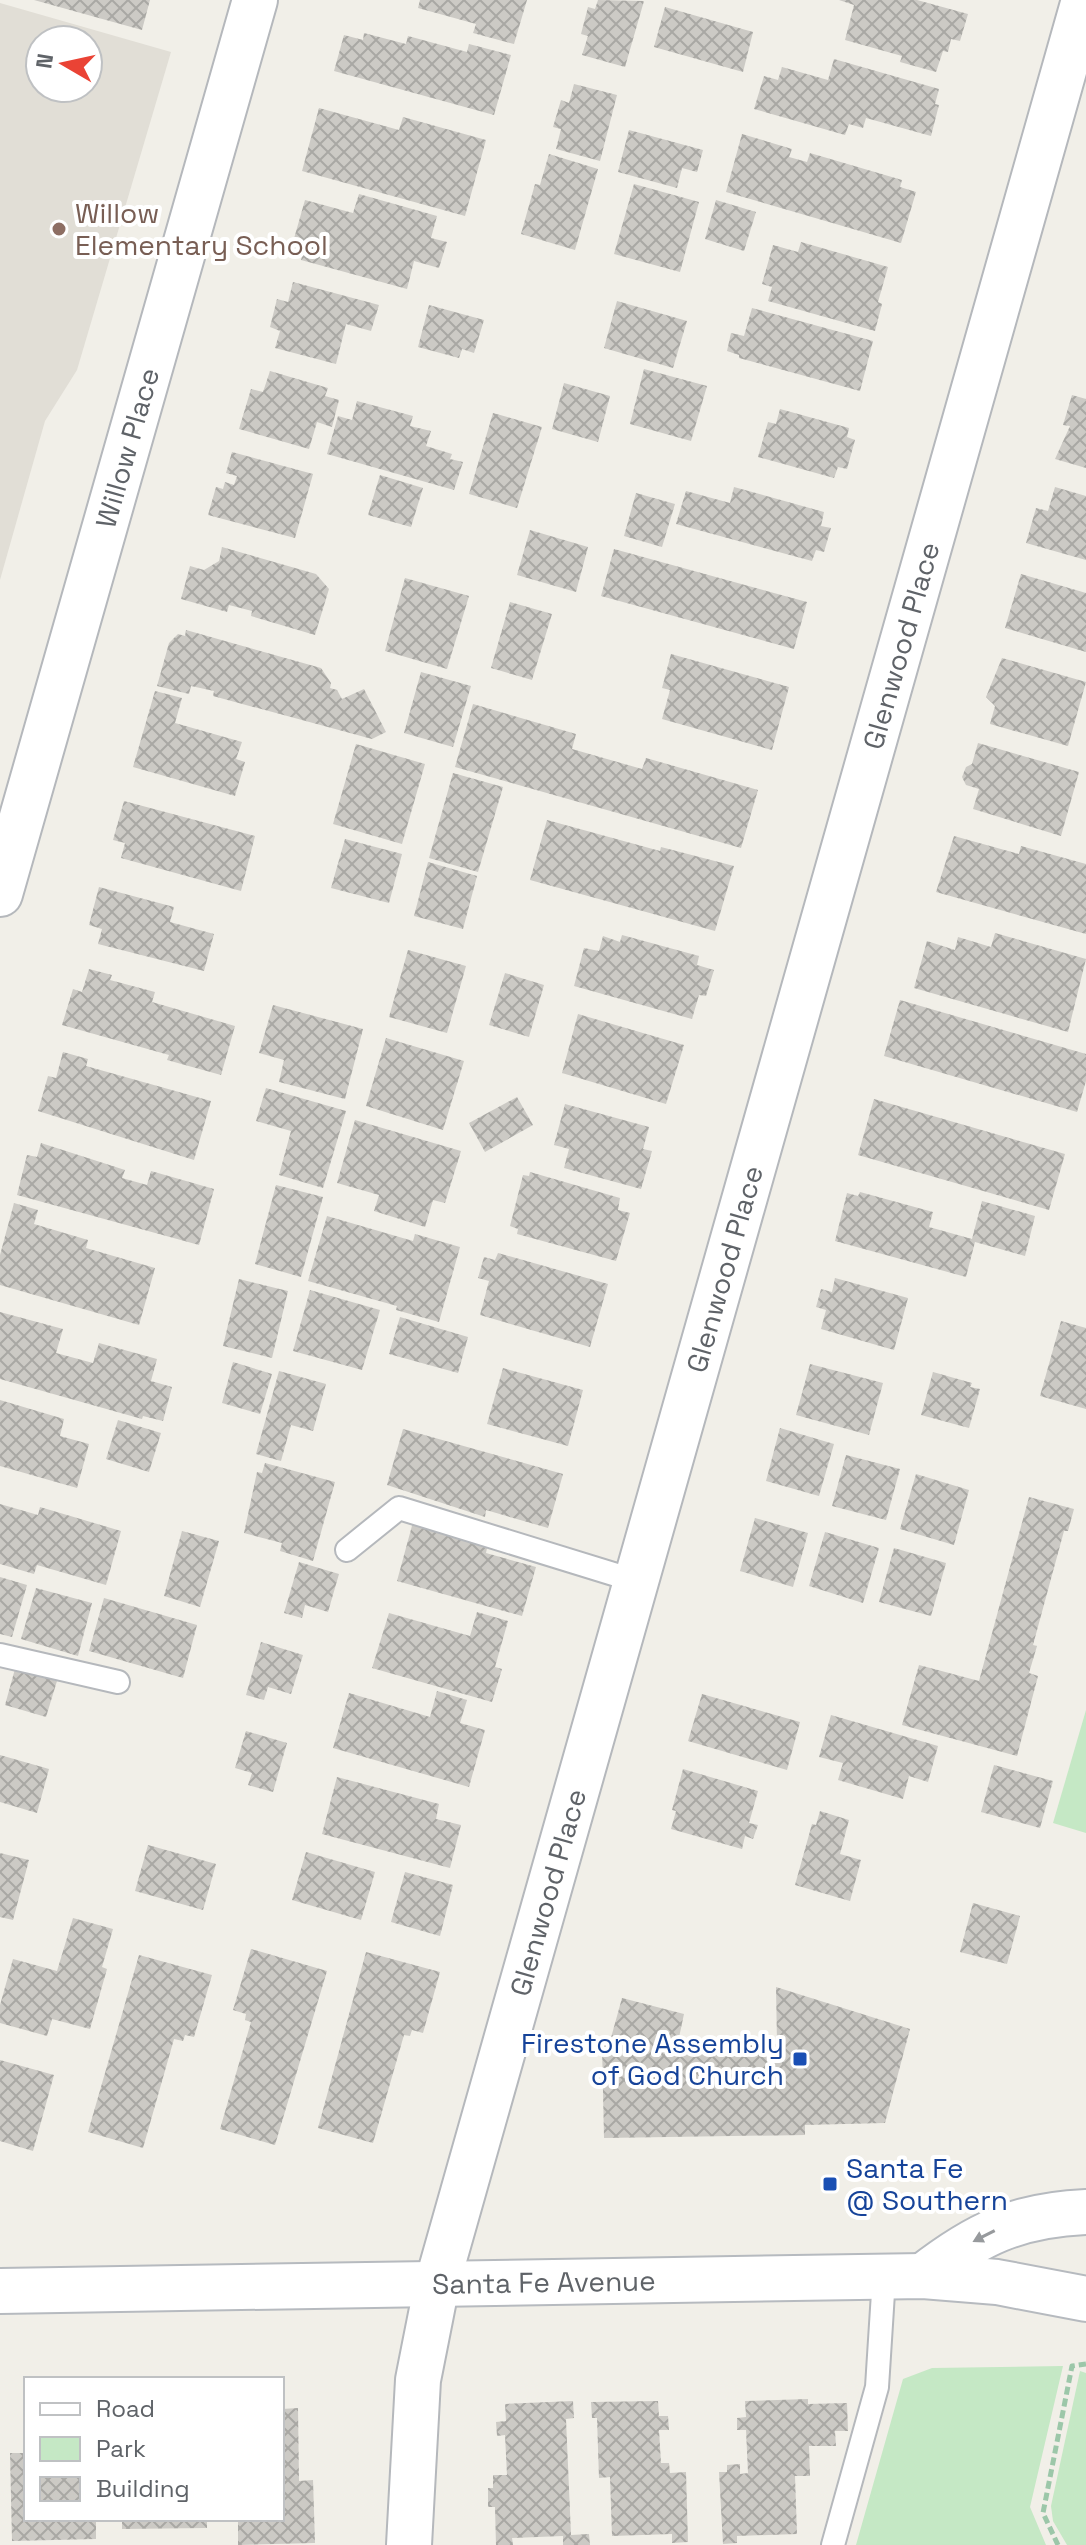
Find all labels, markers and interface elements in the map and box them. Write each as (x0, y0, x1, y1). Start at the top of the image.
north arrow (24, 24, 104, 104)
text: N (29, 51, 59, 70)
place label: Willow Elementary School (75, 195, 328, 263)
marker: Willow Elementary School (50, 220, 68, 238)
street label: Willow Place (87, 364, 167, 532)
street label: Glenwood Place (855, 538, 948, 753)
street label: Glenwood Place (678, 1161, 771, 1377)
street label: Glenwood Place (501, 1785, 594, 2000)
place label: Firestone Assembly of God Church (521, 2025, 784, 2093)
marker: Firestone Assembly of God Church (791, 2050, 809, 2068)
place label: Santa Fe @ Southern (846, 2150, 1008, 2218)
marker: Santa Fe @ Southern (821, 2175, 839, 2193)
one-way arrow (973, 2228, 995, 2242)
street label: Santa Fe Avenue (432, 2262, 656, 2302)
legend (24, 2377, 284, 2521)
text: Road (96, 2393, 155, 2424)
text: Park (96, 2433, 146, 2464)
text: Building (96, 2473, 190, 2504)

